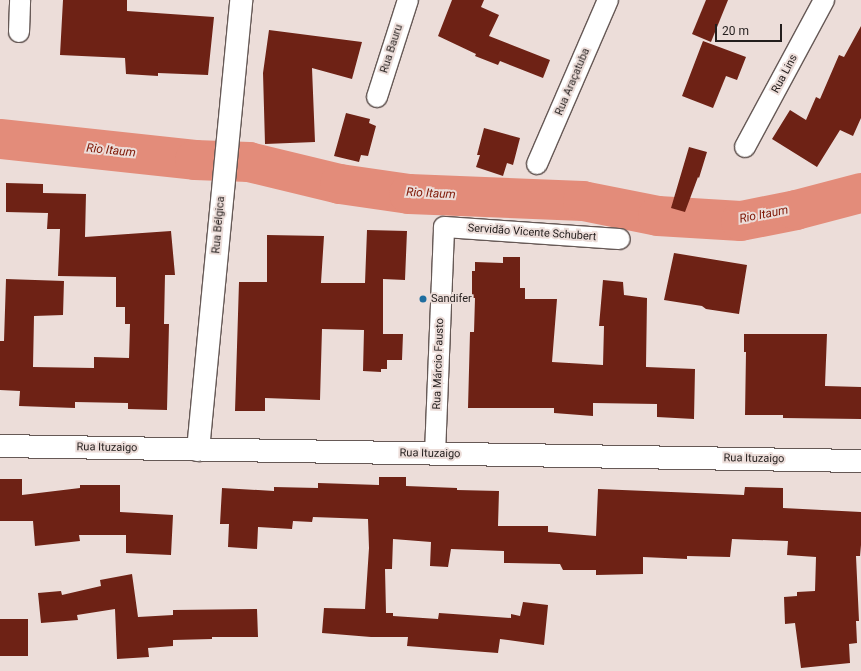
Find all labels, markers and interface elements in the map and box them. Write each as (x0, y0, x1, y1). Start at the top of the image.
scale bar (717, 16, 784, 42)
street label: Rua Bauru (378, 23, 406, 75)
text: 20 m (722, 24, 749, 38)
street label: Rua Araçatuba (553, 46, 593, 118)
street label: Rua Lins (769, 52, 801, 96)
water label: Rio Itaum (86, 141, 136, 161)
water label: Rio Itaum (406, 186, 456, 202)
street label: Rua Bélgica (210, 196, 228, 254)
water label: Rio Itaum (738, 203, 790, 227)
street label: Servidão Vicente Schubert (467, 222, 597, 244)
place label: Sandifer (431, 292, 472, 306)
marker: Sandifer (418, 294, 428, 304)
street label: Rua Márcio Fausto (431, 318, 447, 410)
street label: Rua Ituzaigo (77, 441, 137, 455)
street label: Rua Ituzaigo (400, 447, 460, 461)
street label: Rua Ituzaigo (724, 452, 784, 466)

